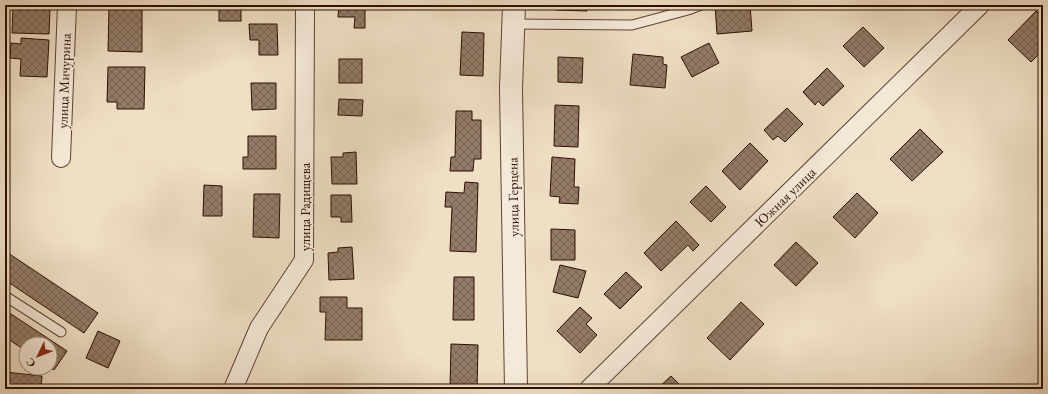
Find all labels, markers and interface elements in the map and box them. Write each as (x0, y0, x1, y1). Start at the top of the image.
street label: улица Мичурина (53, 33, 75, 129)
street label: улица Герцена (503, 157, 523, 237)
street label: улица Радищева (296, 162, 314, 251)
street label: Южная улица (750, 163, 820, 231)
north arrow (18, 336, 58, 376)
text: С (23, 355, 38, 370)

